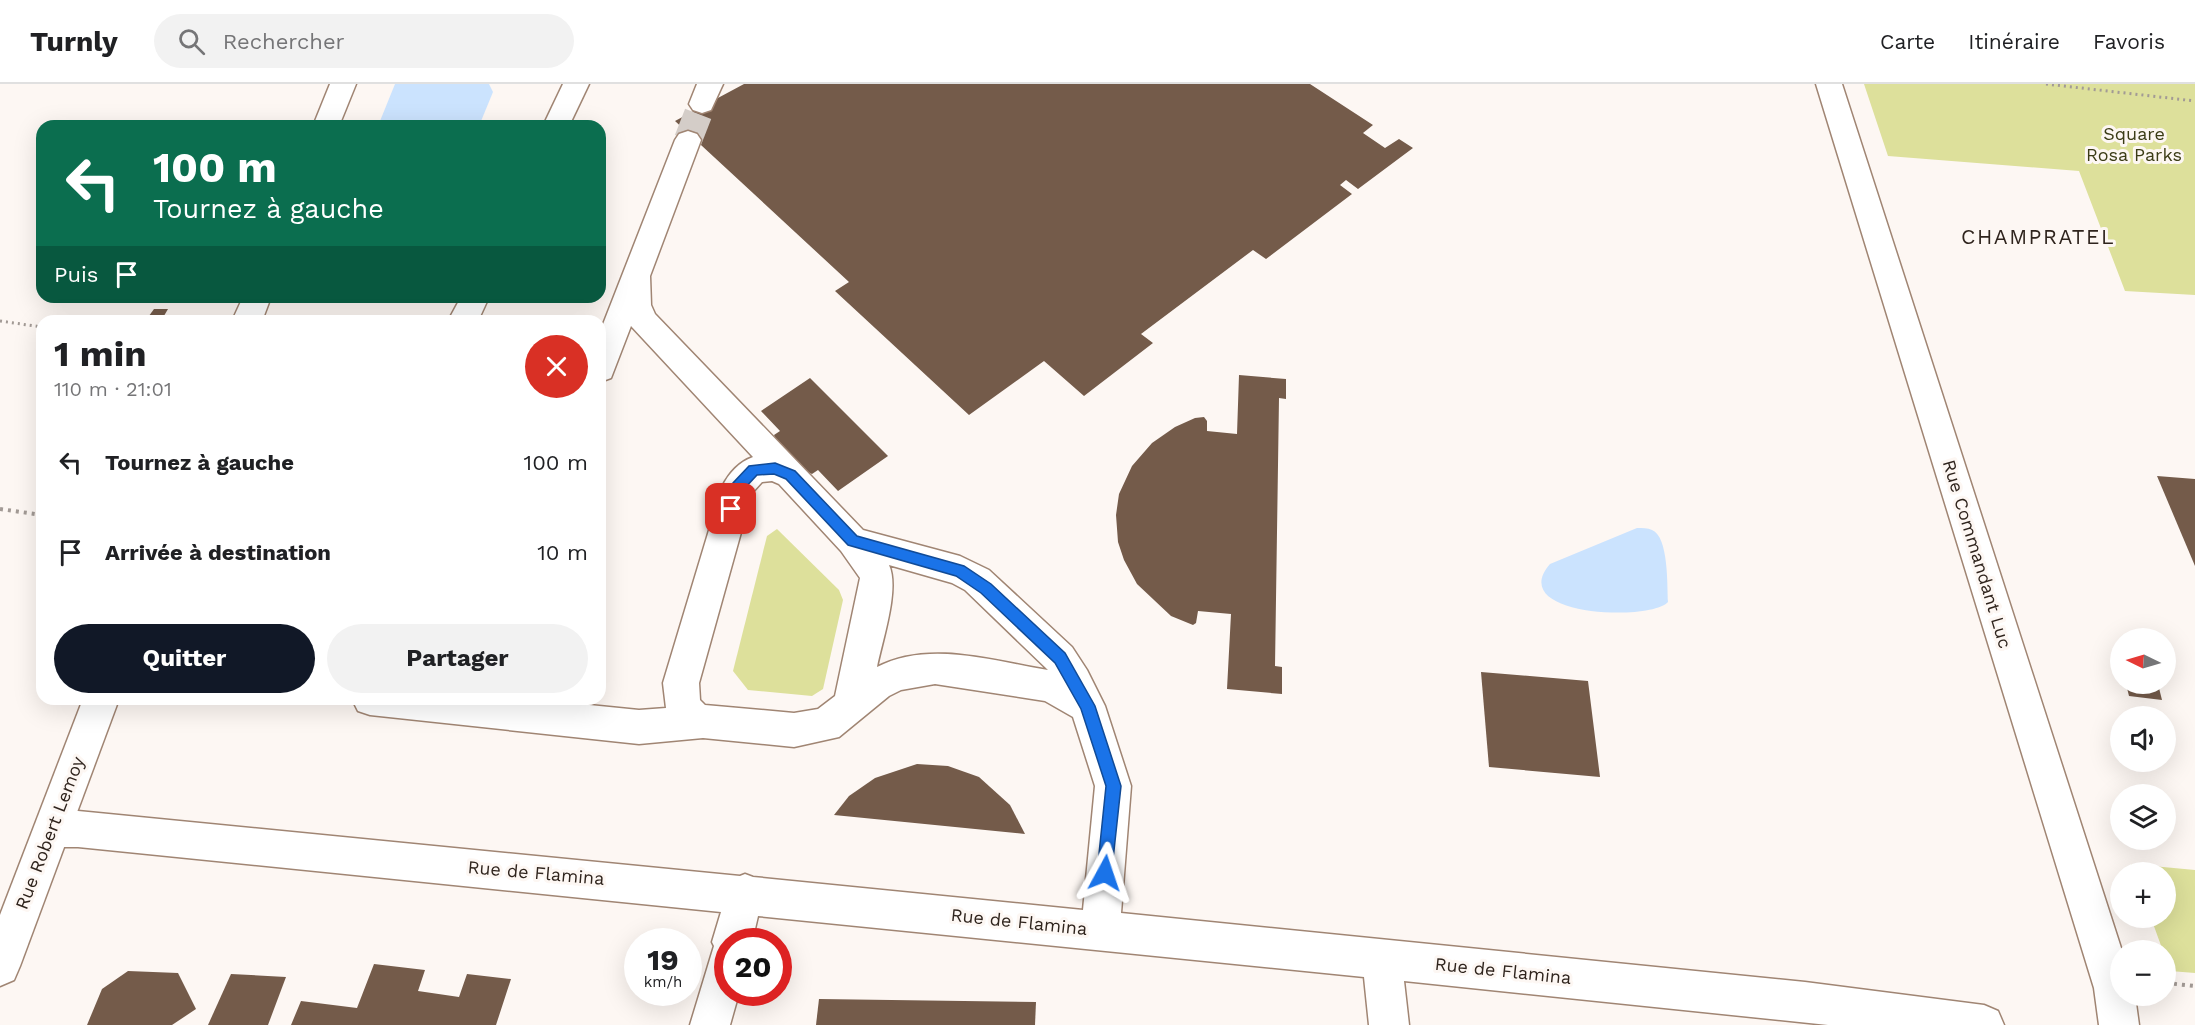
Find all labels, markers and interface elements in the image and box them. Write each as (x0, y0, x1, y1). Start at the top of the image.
search box (154, 14, 574, 68)
text: Turnly (30, 25, 118, 58)
icon: search (175, 25, 208, 58)
text: Rechercher (223, 29, 345, 54)
text: Carte (1880, 29, 1935, 54)
text: Itinéraire (1968, 29, 2060, 54)
text: Favoris (2093, 29, 2165, 54)
park label: Square Rosa Parks (2086, 123, 2182, 165)
text: 100 m (153, 143, 277, 192)
icon: left (54, 144, 132, 222)
text: Tournez à gauche (153, 193, 384, 225)
district label: CHAMPRATEL (1961, 224, 2115, 249)
icon: arrive (110, 258, 143, 291)
text: Puis (54, 262, 98, 287)
text: 1 min (54, 333, 146, 375)
button: close (525, 335, 588, 398)
text: 110 m · 21:01 (54, 377, 172, 401)
icon: left (54, 446, 87, 479)
text: Tournez à gauche (105, 450, 294, 475)
text: 100 m (524, 450, 588, 475)
street label: Rue Commandant Luc (1939, 457, 2016, 651)
pin (705, 483, 756, 534)
icon: arrive (714, 492, 747, 525)
icon: arrive (54, 536, 87, 569)
text: Arrivée à destination (105, 540, 331, 565)
text: 10 m (537, 540, 588, 565)
button: Quitter (54, 624, 315, 693)
button: Partager (327, 624, 588, 693)
north arrow (2110, 628, 2176, 694)
map controls (2110, 628, 2176, 1006)
button: sound (2110, 706, 2176, 772)
street label: Rue Robert Lemoy (11, 753, 89, 912)
button: layers (2110, 784, 2176, 850)
position arrow (1073, 841, 1137, 905)
street label: Rue de Flamina (467, 856, 605, 889)
button: + (2110, 862, 2176, 928)
street label: Rue de Flamina (950, 904, 1088, 939)
speed limit sign: 20 (714, 928, 792, 1006)
button: − (2110, 940, 2176, 1006)
text: 19 (647, 942, 679, 977)
street label: Rue de Flamina (1434, 953, 1572, 988)
text: km/h (644, 973, 682, 991)

